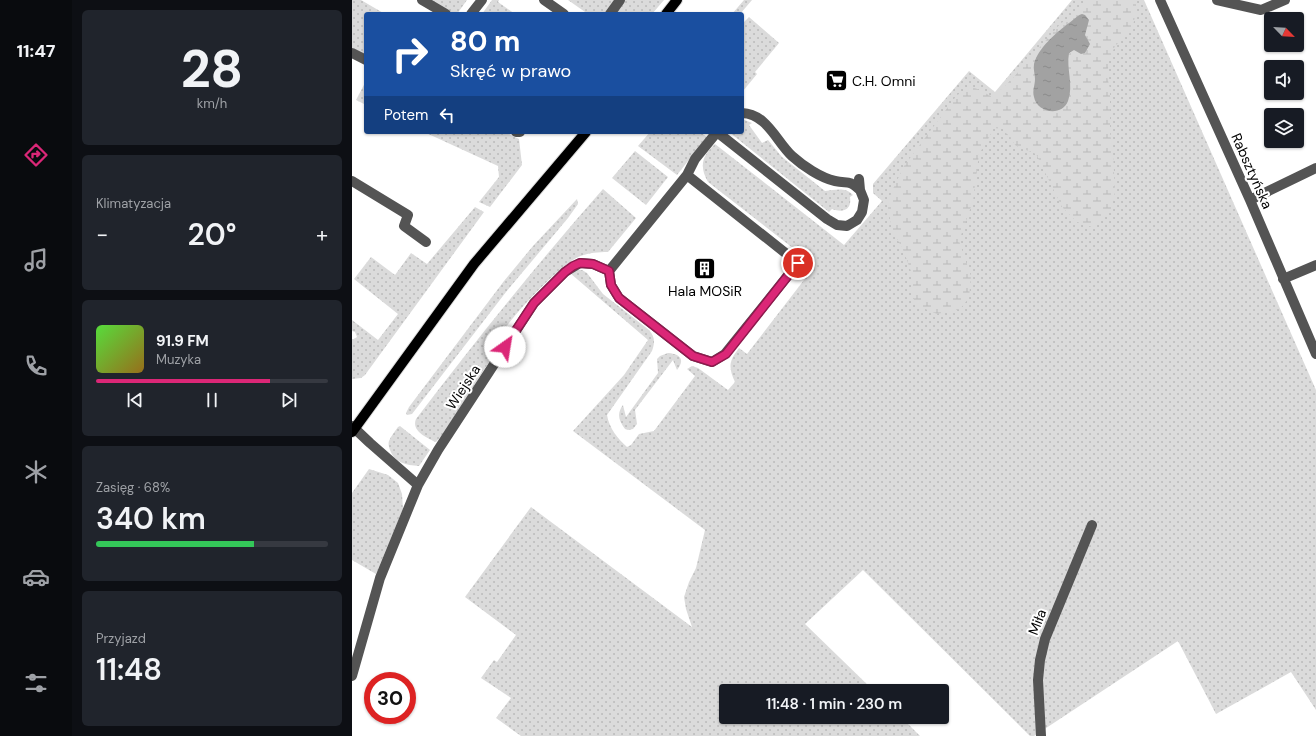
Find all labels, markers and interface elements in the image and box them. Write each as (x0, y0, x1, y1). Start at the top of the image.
north arrow (1264, 12, 1304, 52)
map controls (1264, 12, 1304, 148)
text: 80 m (450, 23, 520, 60)
icon: right (384, 28, 436, 80)
text: 28 (181, 35, 243, 103)
text: 11:47 (16, 39, 56, 63)
text: Skręć w prawo (450, 59, 571, 83)
button: sound (1264, 60, 1304, 100)
supermarket icon: C.H. Omni (823, 68, 849, 94)
place label: C.H. Omni (852, 72, 916, 90)
text: km/h (197, 95, 227, 112)
icon: left (436, 104, 458, 126)
text: Potem (384, 105, 428, 125)
button: layers (1264, 108, 1304, 148)
street label: Rabsztyńska (1227, 130, 1277, 212)
icon: directions (22, 141, 50, 169)
text: Klimatyzacja (96, 195, 171, 212)
text: 20° (188, 215, 236, 254)
text: − (96, 220, 108, 249)
text: + (316, 220, 328, 249)
icon: music (22, 246, 50, 274)
pin (781, 246, 815, 280)
icon: arrive (787, 252, 809, 274)
building icon: Hala MOSiR (692, 256, 718, 282)
place label: Hala MOSiR (668, 282, 742, 300)
position arrow (484, 326, 526, 368)
text: 91.9 FM (156, 331, 209, 351)
text: Muzyka (156, 351, 201, 368)
icon: phone (22, 352, 50, 380)
street label: Wiejska (442, 361, 484, 413)
icon: previous (124, 389, 146, 411)
icon: pause (201, 389, 223, 411)
icon: next (278, 389, 300, 411)
icon: climate (22, 458, 50, 486)
text: Zasięg · 68% (96, 479, 170, 496)
text: 340 km (96, 499, 206, 538)
icon: car (22, 563, 50, 591)
street label: Miła (1024, 607, 1050, 637)
text: Przyjazd (96, 630, 146, 647)
text: 11:48 (96, 650, 162, 689)
icon: filters (22, 669, 50, 697)
speed limit sign: 30 (364, 672, 416, 724)
text: 11:48 · 1 min · 230 m (766, 694, 902, 714)

